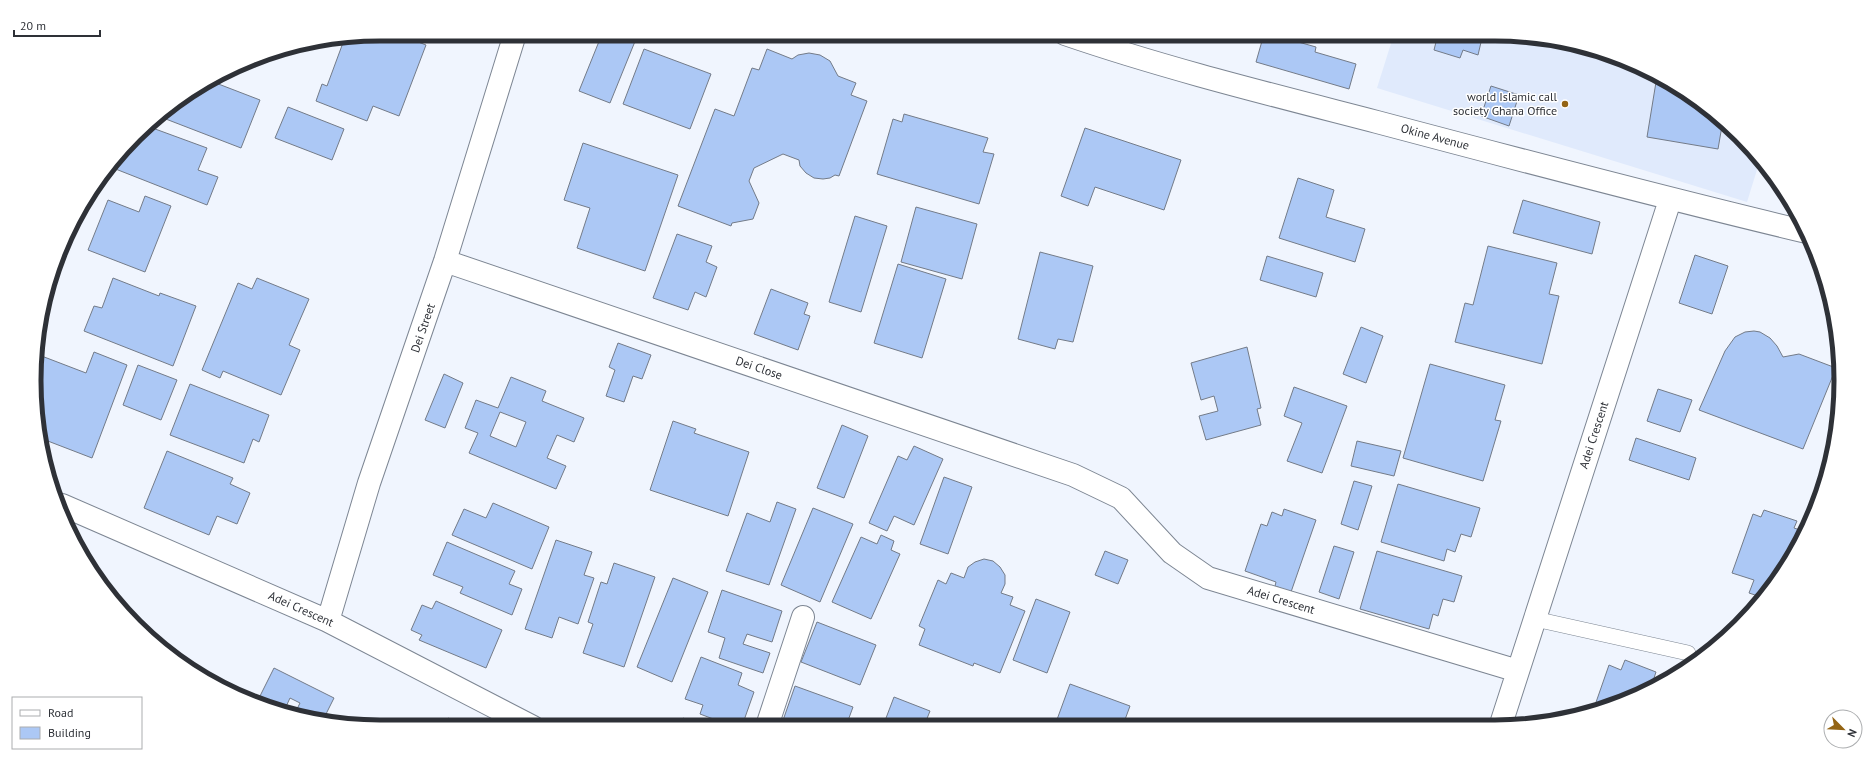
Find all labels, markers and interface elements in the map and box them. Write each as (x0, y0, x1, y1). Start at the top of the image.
scale bar (14, 12, 100, 38)
text: 20 m (20, 18, 46, 33)
place label: world Islamic call society Ghana Office (1453, 89, 1557, 118)
marker: world Islamic call society Ghana Office (1560, 99, 1570, 109)
street label: Okine Avenue (1399, 120, 1471, 153)
street label: Dei Street (407, 301, 438, 354)
street label: Dei Close (734, 353, 784, 382)
street label: Adei Crescent (1576, 399, 1611, 470)
street label: Adei Crescent (1246, 582, 1317, 617)
street label: Adei Crescent (266, 588, 336, 630)
legend (12, 697, 142, 749)
text: Road (48, 705, 73, 720)
north arrow (1823, 709, 1863, 749)
text: Building (48, 725, 91, 740)
text: N (1844, 727, 1860, 739)

